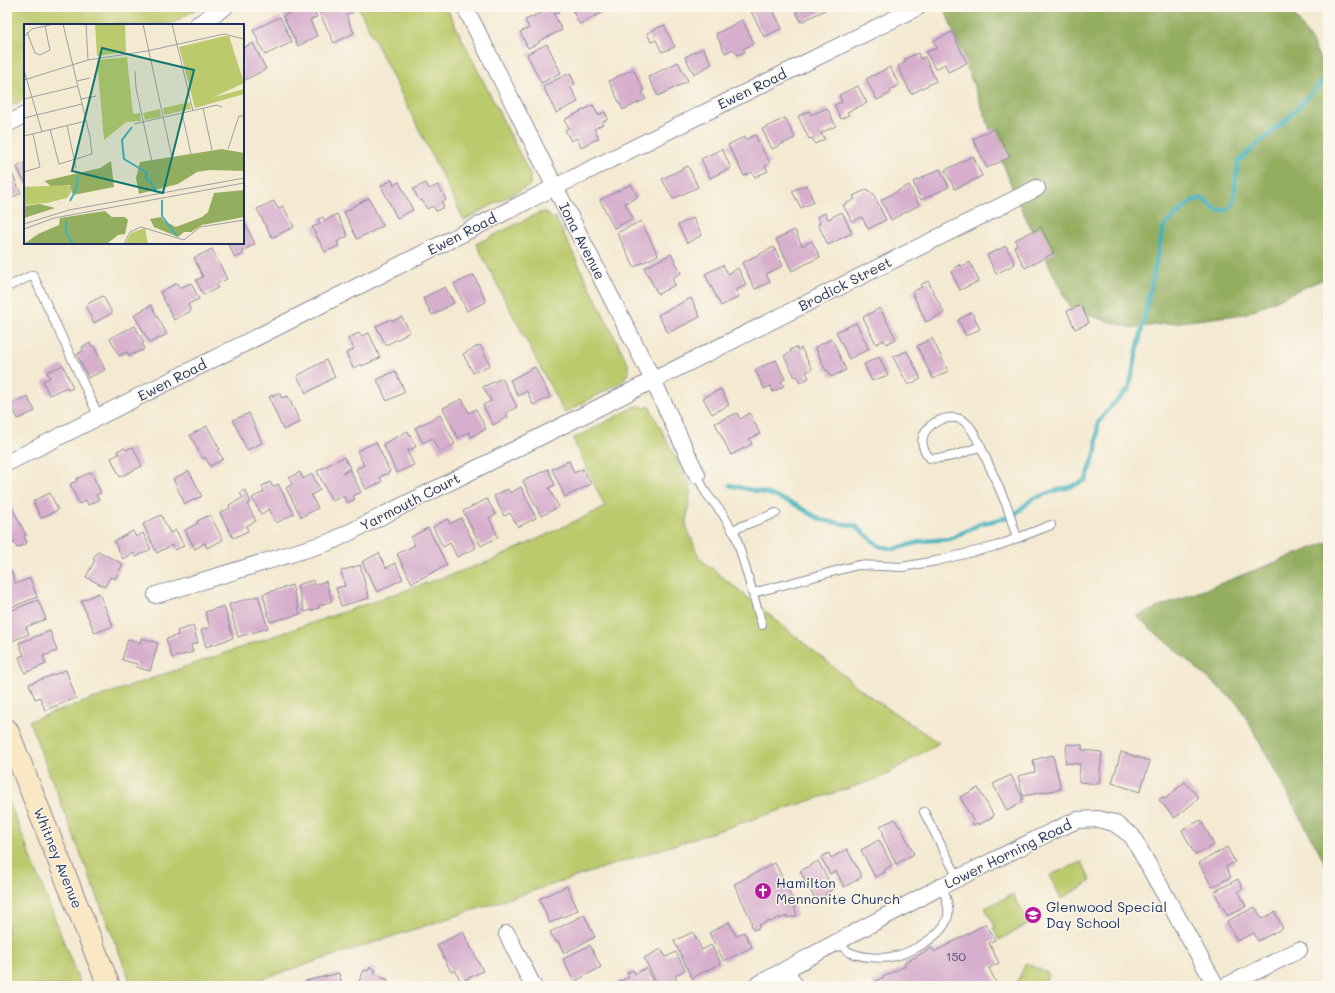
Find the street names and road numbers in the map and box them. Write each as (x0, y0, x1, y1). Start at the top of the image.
street label: Ewen Road (714, 64, 790, 113)
street label: Iona Avenue (555, 199, 610, 282)
street label: Ewen Road (424, 208, 499, 259)
street label: Brodick Street (795, 252, 894, 315)
street label: Ewen Road (134, 354, 209, 405)
street label: Yarmouth Court (357, 468, 463, 535)
street label: Whitney Avenue (30, 805, 87, 911)
street label: Lower Horning Road (941, 814, 1075, 893)

